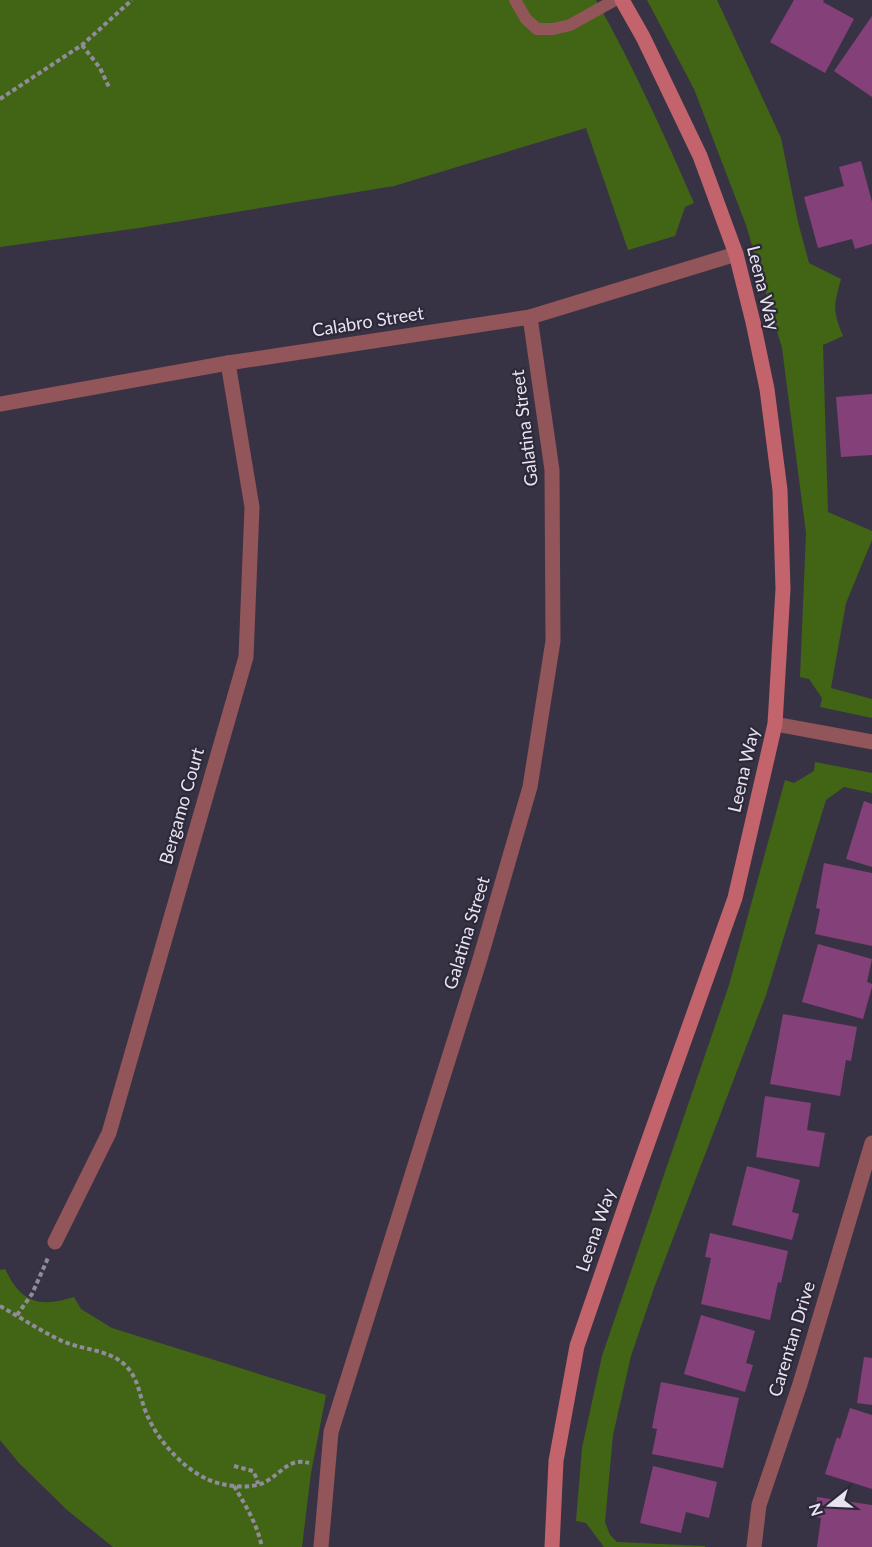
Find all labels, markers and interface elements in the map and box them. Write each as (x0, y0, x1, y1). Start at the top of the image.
street label: Leena Way (743, 243, 785, 333)
street label: Calabro Street (310, 301, 426, 341)
street label: Galatina Street (506, 368, 542, 488)
street label: Leena Way (723, 724, 764, 814)
street label: Bergamo Court (154, 744, 208, 867)
street label: Galatina Street (438, 873, 494, 992)
street label: Leena Way (571, 1184, 620, 1274)
street label: Carentan Drive (763, 1278, 819, 1399)
north arrow (800, 1475, 860, 1535)
text: N (804, 1501, 826, 1519)

